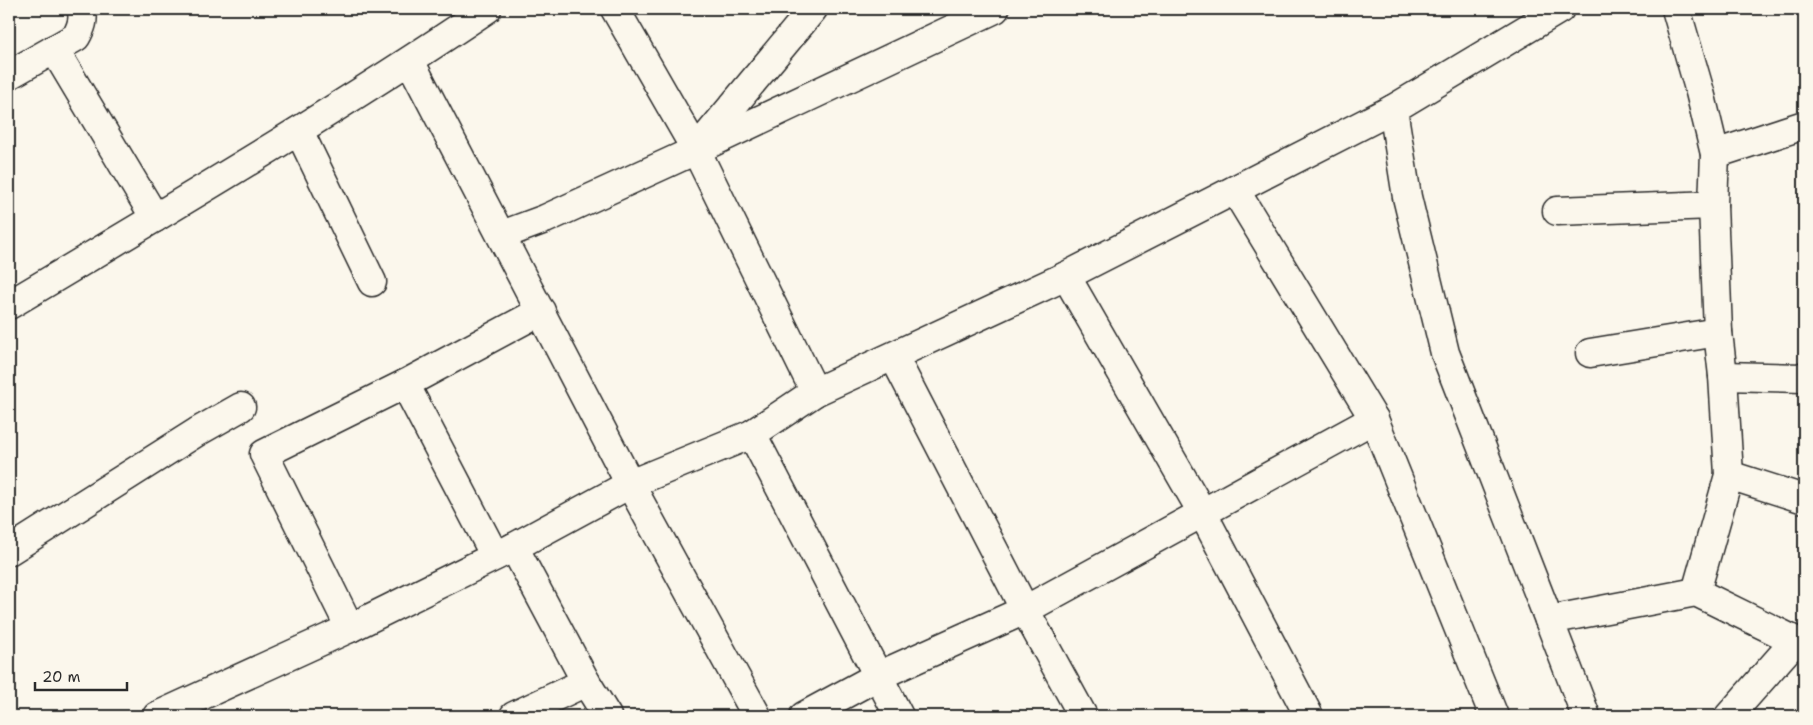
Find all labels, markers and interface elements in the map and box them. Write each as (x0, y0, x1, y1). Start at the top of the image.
scale bar (35, 660, 128, 692)
text: 20 m (42, 667, 81, 687)

